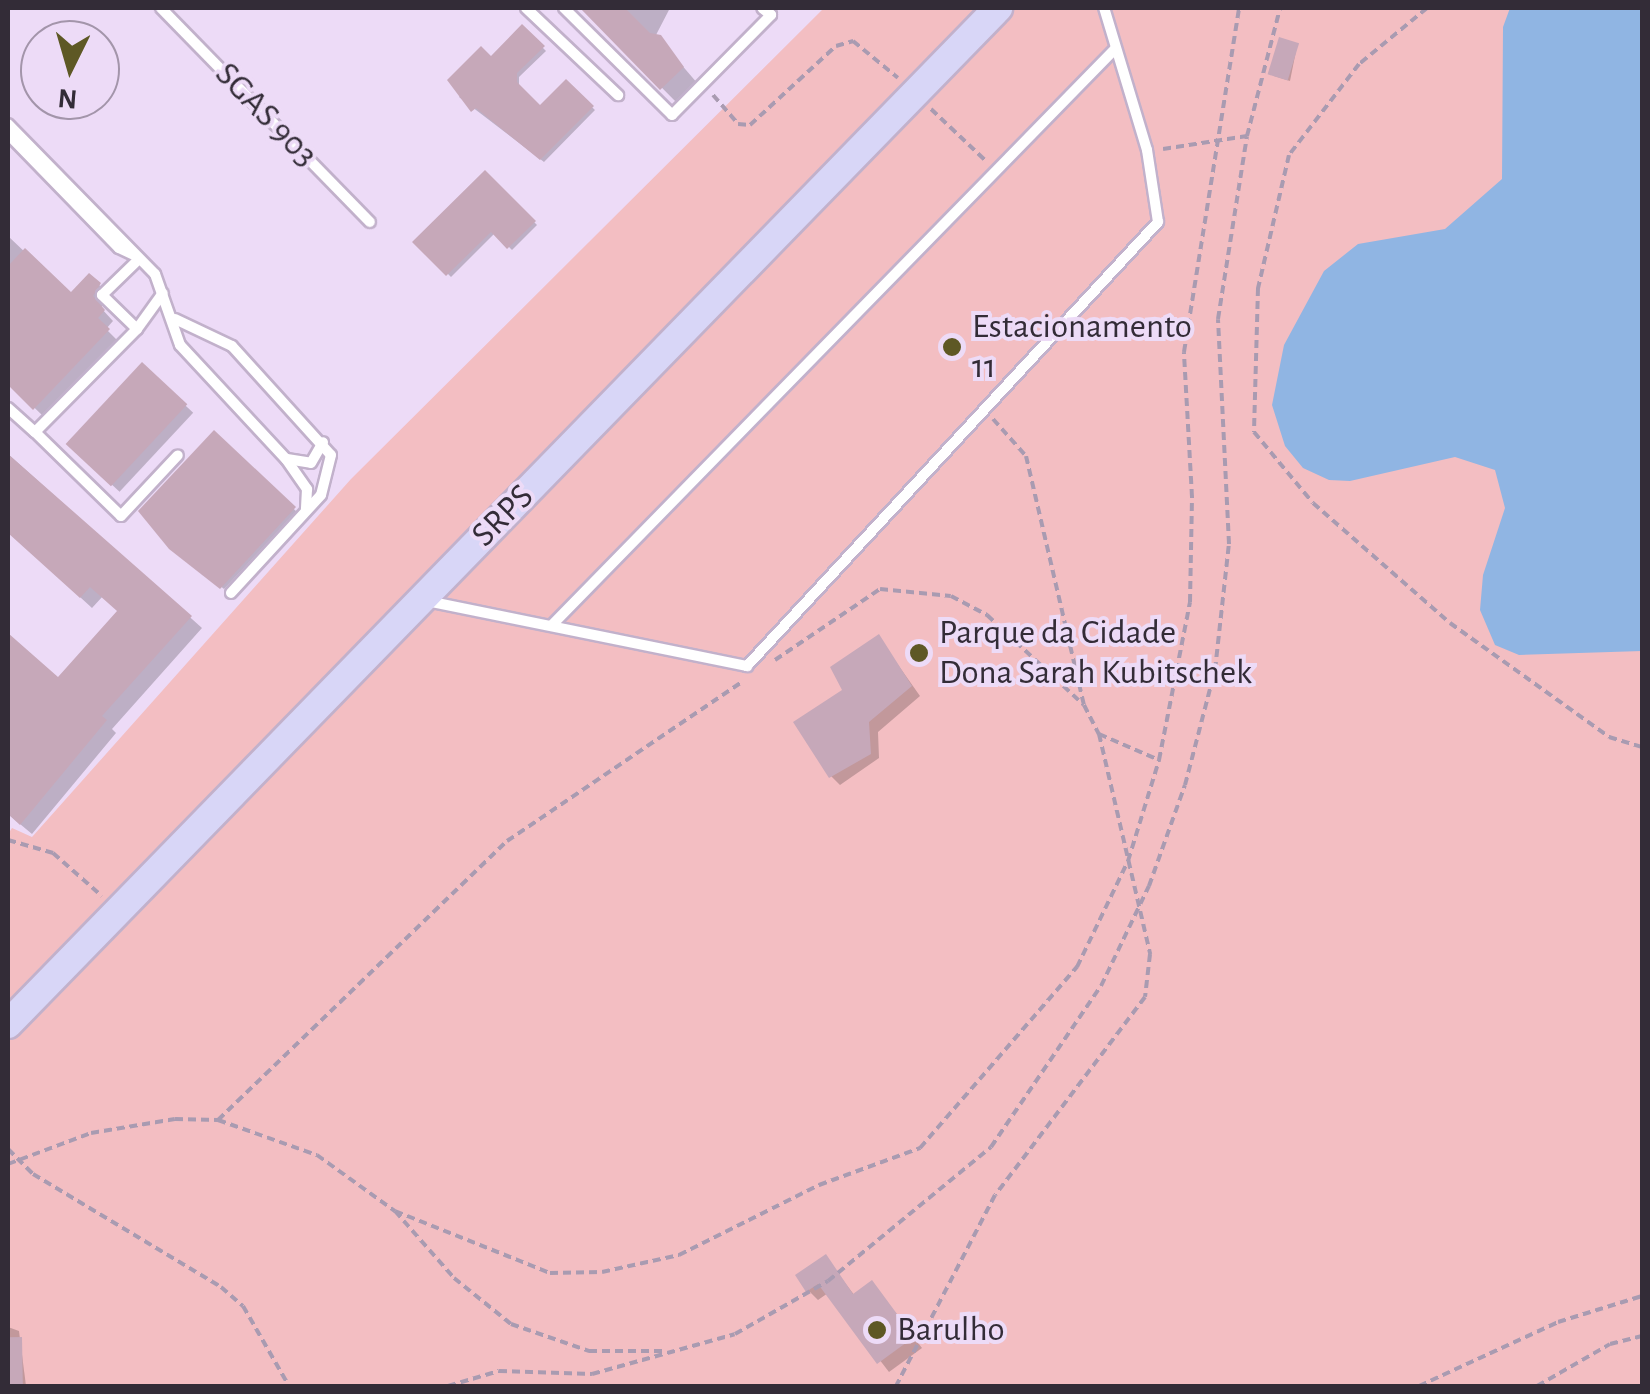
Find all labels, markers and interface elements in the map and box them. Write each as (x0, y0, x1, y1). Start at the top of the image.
north arrow (20, 20, 120, 120)
street label: SGAS 903 (206, 54, 326, 176)
text: N (57, 83, 78, 113)
place label: Estacionamento 11 (972, 306, 1192, 388)
marker: Estacionamento 11 (941, 336, 963, 358)
street label: SRPS (463, 476, 543, 556)
place label: Parque da Cidade Dona Sarah Kubitschek (939, 612, 1252, 694)
marker: Parque da Cidade Dona Sarah Kubitschek (908, 642, 930, 664)
place label: Barulho (897, 1309, 1005, 1351)
marker: Barulho (866, 1319, 888, 1341)

